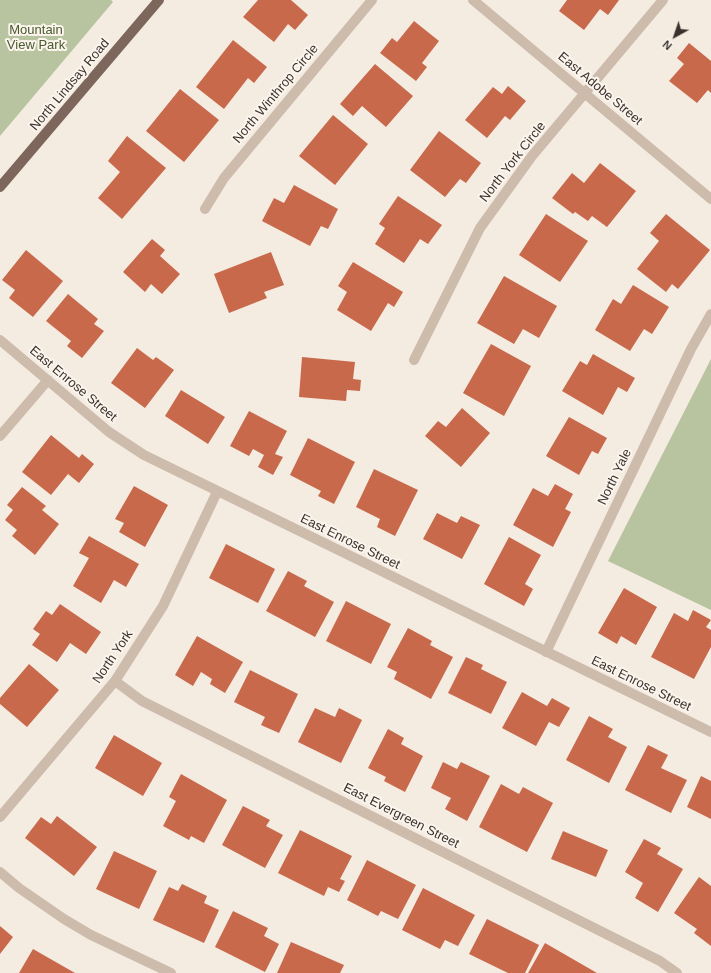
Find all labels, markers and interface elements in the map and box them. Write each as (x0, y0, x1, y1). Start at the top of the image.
north arrow (655, 16, 695, 56)
park label: Mountain View Park (7, 22, 65, 53)
street label: North Lindsay Road (27, 36, 113, 134)
text: N (660, 38, 674, 52)
street label: North Winthrop Circle (230, 41, 322, 147)
street label: East Adobe Street (555, 49, 645, 129)
street label: North York Circle (477, 119, 549, 205)
street label: East Enrose Street (26, 343, 120, 425)
street label: North Yale (595, 446, 635, 508)
street label: East Enrose Street (298, 511, 402, 573)
street label: North York (89, 627, 137, 687)
street label: East Enrose Street (589, 653, 693, 715)
street label: East Evergreen Street (340, 780, 462, 852)

